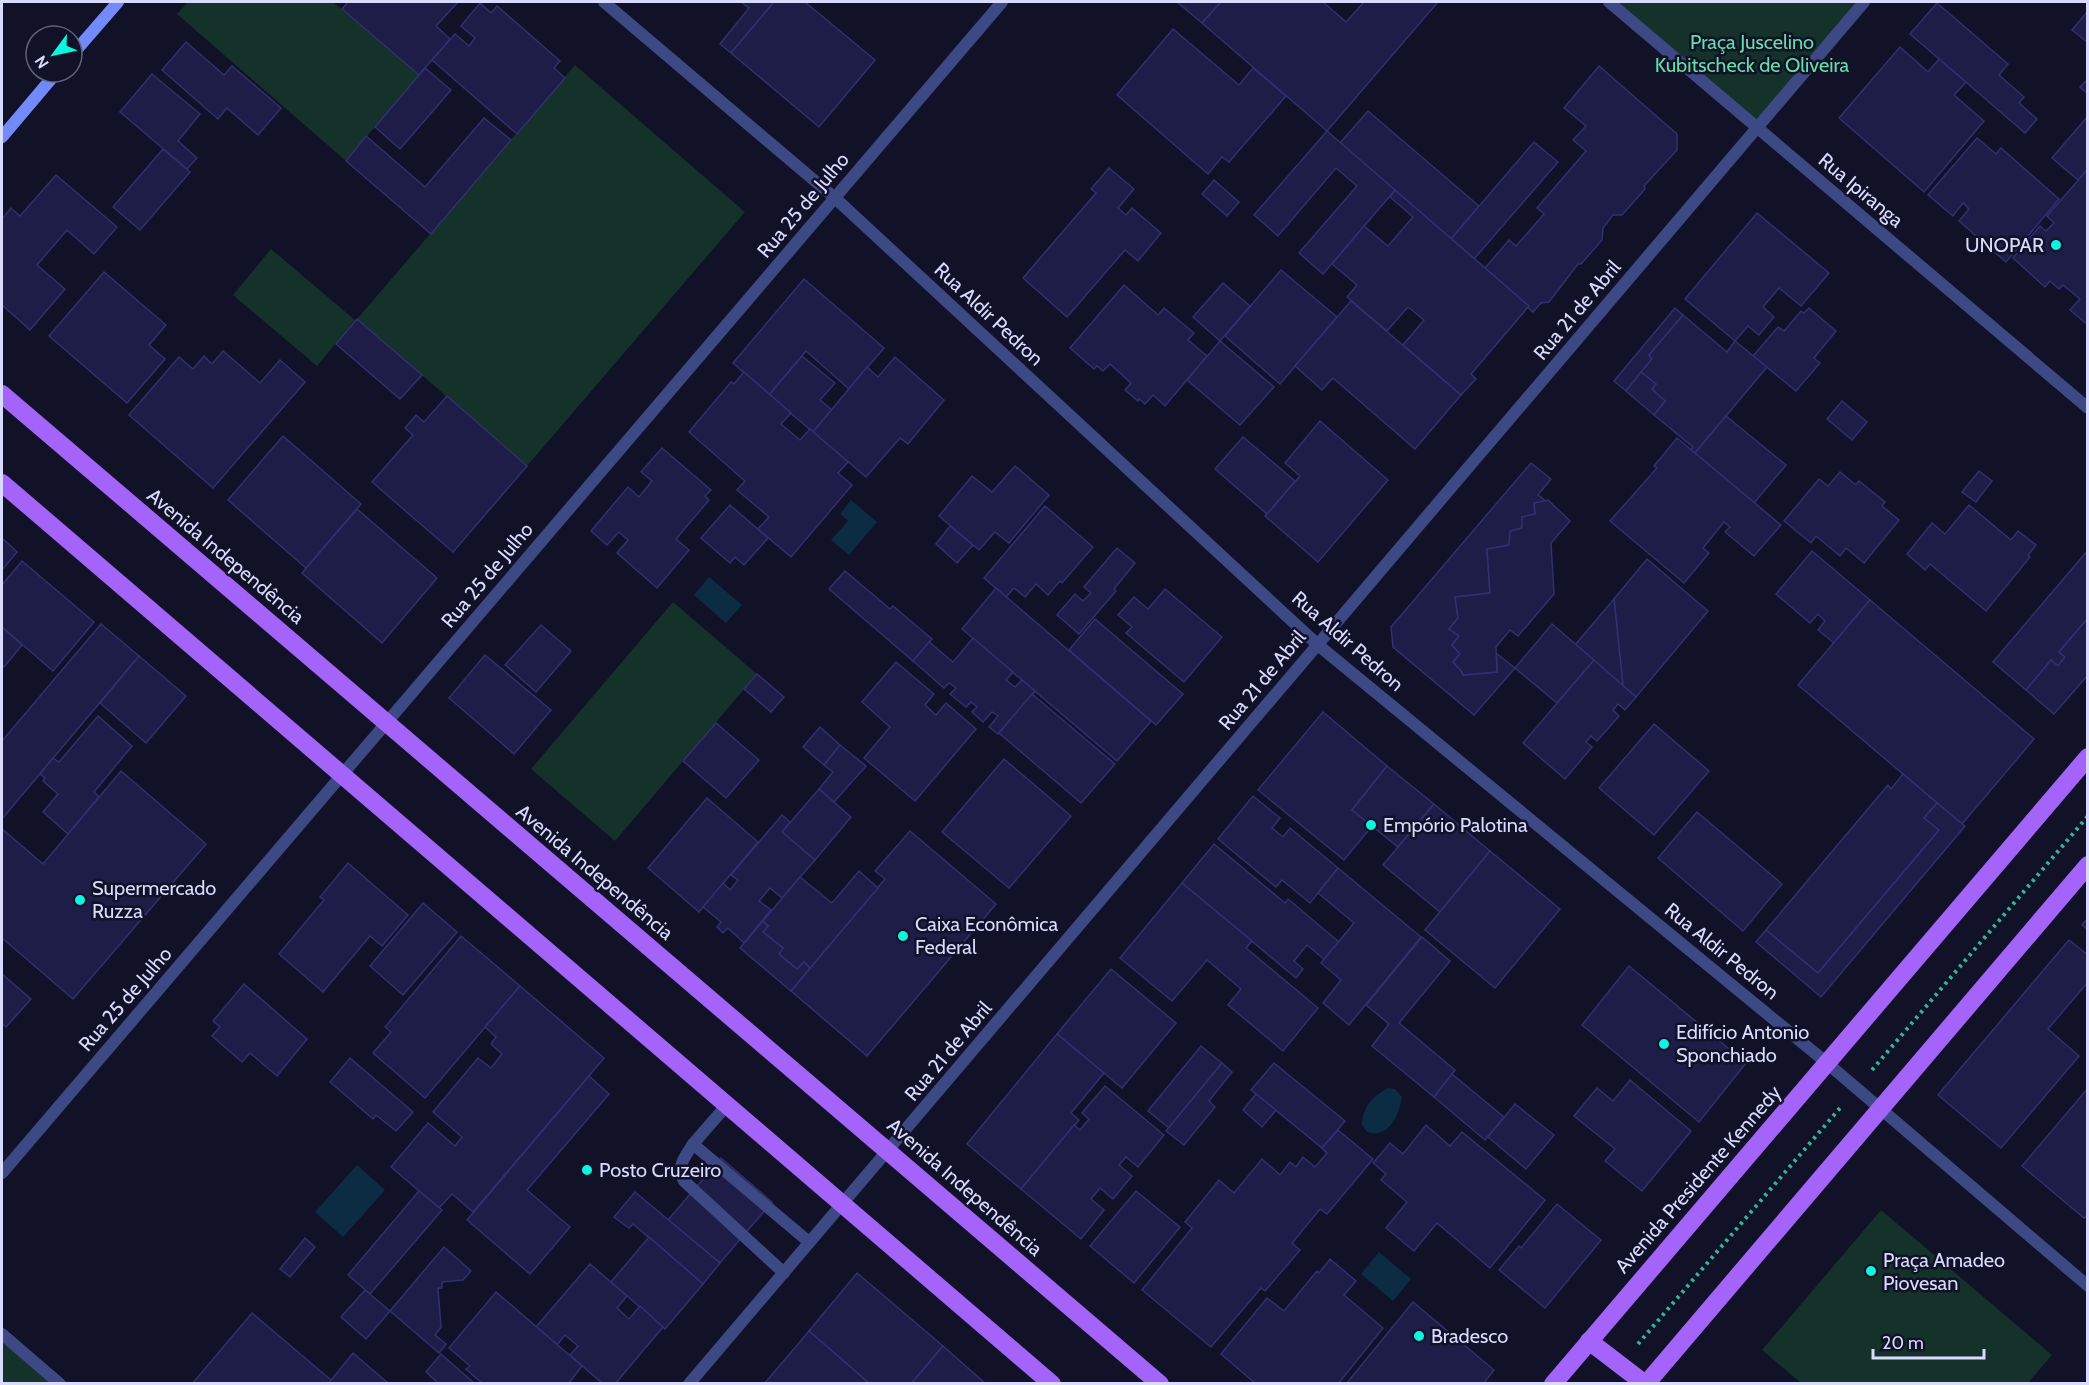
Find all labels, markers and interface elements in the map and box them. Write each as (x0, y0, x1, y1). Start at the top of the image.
north arrow (24, 24, 84, 84)
park label: Praça Juscelino Kubitscheck de Oliveira (1655, 30, 1850, 77)
text: N (31, 52, 53, 72)
street label: Rua 25 de Julho (752, 148, 854, 262)
street label: Rua Ipiranga (1814, 148, 1909, 233)
place label: UNOPAR (1965, 233, 2044, 257)
marker: UNOPAR (2049, 238, 2063, 252)
street label: Rua 21 de Abril (1528, 255, 1626, 365)
street label: Rua Aldir Pedron (930, 257, 1048, 371)
street label: Avenida Independência (143, 483, 310, 629)
street label: Rua 25 de Julho (436, 518, 538, 632)
street label: Rua Aldir Pedron (1287, 586, 1409, 696)
street label: Rua 21 de Abril (1213, 625, 1311, 735)
street label: Avenida Independência (512, 799, 679, 945)
place label: Empório Palotina (1383, 813, 1528, 837)
marker: Empório Palotina (1364, 818, 1378, 832)
place label: Supermercado Ruzza (92, 876, 216, 923)
marker: Supermercado Ruzza (73, 893, 87, 907)
street label: Rua Aldir Pedron (1660, 898, 1784, 1004)
place label: Caixa Econômica Federal (915, 912, 1058, 959)
marker: Caixa Econômica Federal (896, 929, 910, 943)
street label: Rua 25 de Julho (73, 942, 177, 1056)
street label: Rua 21 de Abril (899, 996, 997, 1106)
place label: Edifício Antonio Sponchiado (1676, 1020, 1809, 1067)
marker: Edifício Antonio Sponchiado (1657, 1037, 1671, 1051)
street label: Avenida Presidente Kennedy (1610, 1080, 1786, 1278)
street label: Avenida Independência (883, 1113, 1048, 1261)
place label: Posto Cruzeiro (599, 1158, 721, 1182)
marker: Posto Cruzeiro (580, 1163, 594, 1177)
place label: Praça Amadeo Piovesan (1883, 1248, 2005, 1295)
marker: Praça Amadeo Piovesan (1864, 1264, 1878, 1278)
scale bar (1873, 1322, 1984, 1360)
place label: Bradesco (1431, 1324, 1508, 1348)
marker: Bradesco (1412, 1329, 1426, 1343)
text: 20 m (1882, 1332, 1924, 1354)

